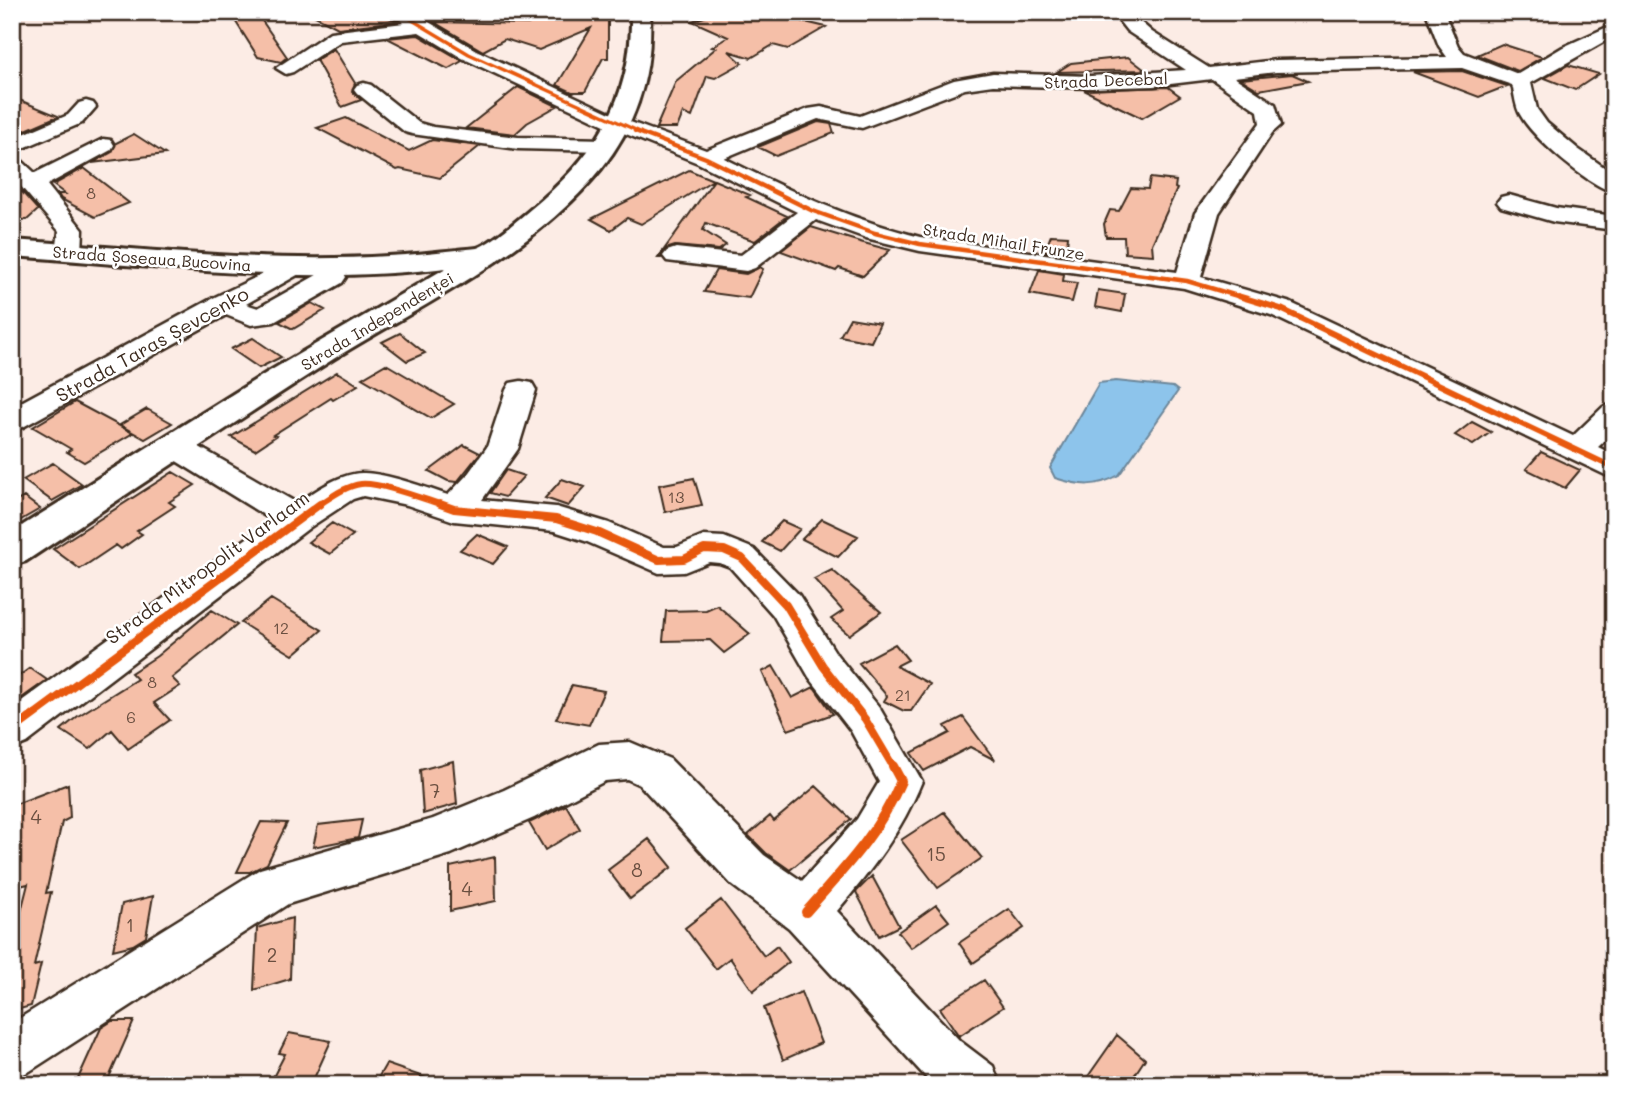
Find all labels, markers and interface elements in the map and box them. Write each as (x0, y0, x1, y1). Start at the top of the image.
street label: Strada Decebal (1044, 67, 1168, 93)
house number: 8 (86, 182, 96, 203)
street label: Strada Mihail Frunze (922, 218, 1086, 264)
street label: Strada Șoseaua Bucovina (52, 241, 252, 276)
street label: Strada Independenței (297, 267, 458, 376)
street label: Strada Taras Șevcenko (51, 281, 253, 408)
street label: Strada Mitropolit Varlaam (100, 485, 314, 649)
house number: 13 (668, 486, 684, 507)
house number: 12 (273, 617, 289, 638)
house number: 8 (147, 671, 157, 692)
house number: 21 (895, 684, 911, 705)
house number: 6 (126, 706, 136, 727)
house number: 7 (430, 778, 440, 803)
house number: 4 (30, 804, 42, 829)
house number: 15 (926, 841, 946, 866)
house number: 8 (631, 857, 643, 882)
house number: 4 (461, 876, 473, 901)
house number: 1 (126, 912, 134, 937)
house number: 2 (267, 942, 277, 967)

